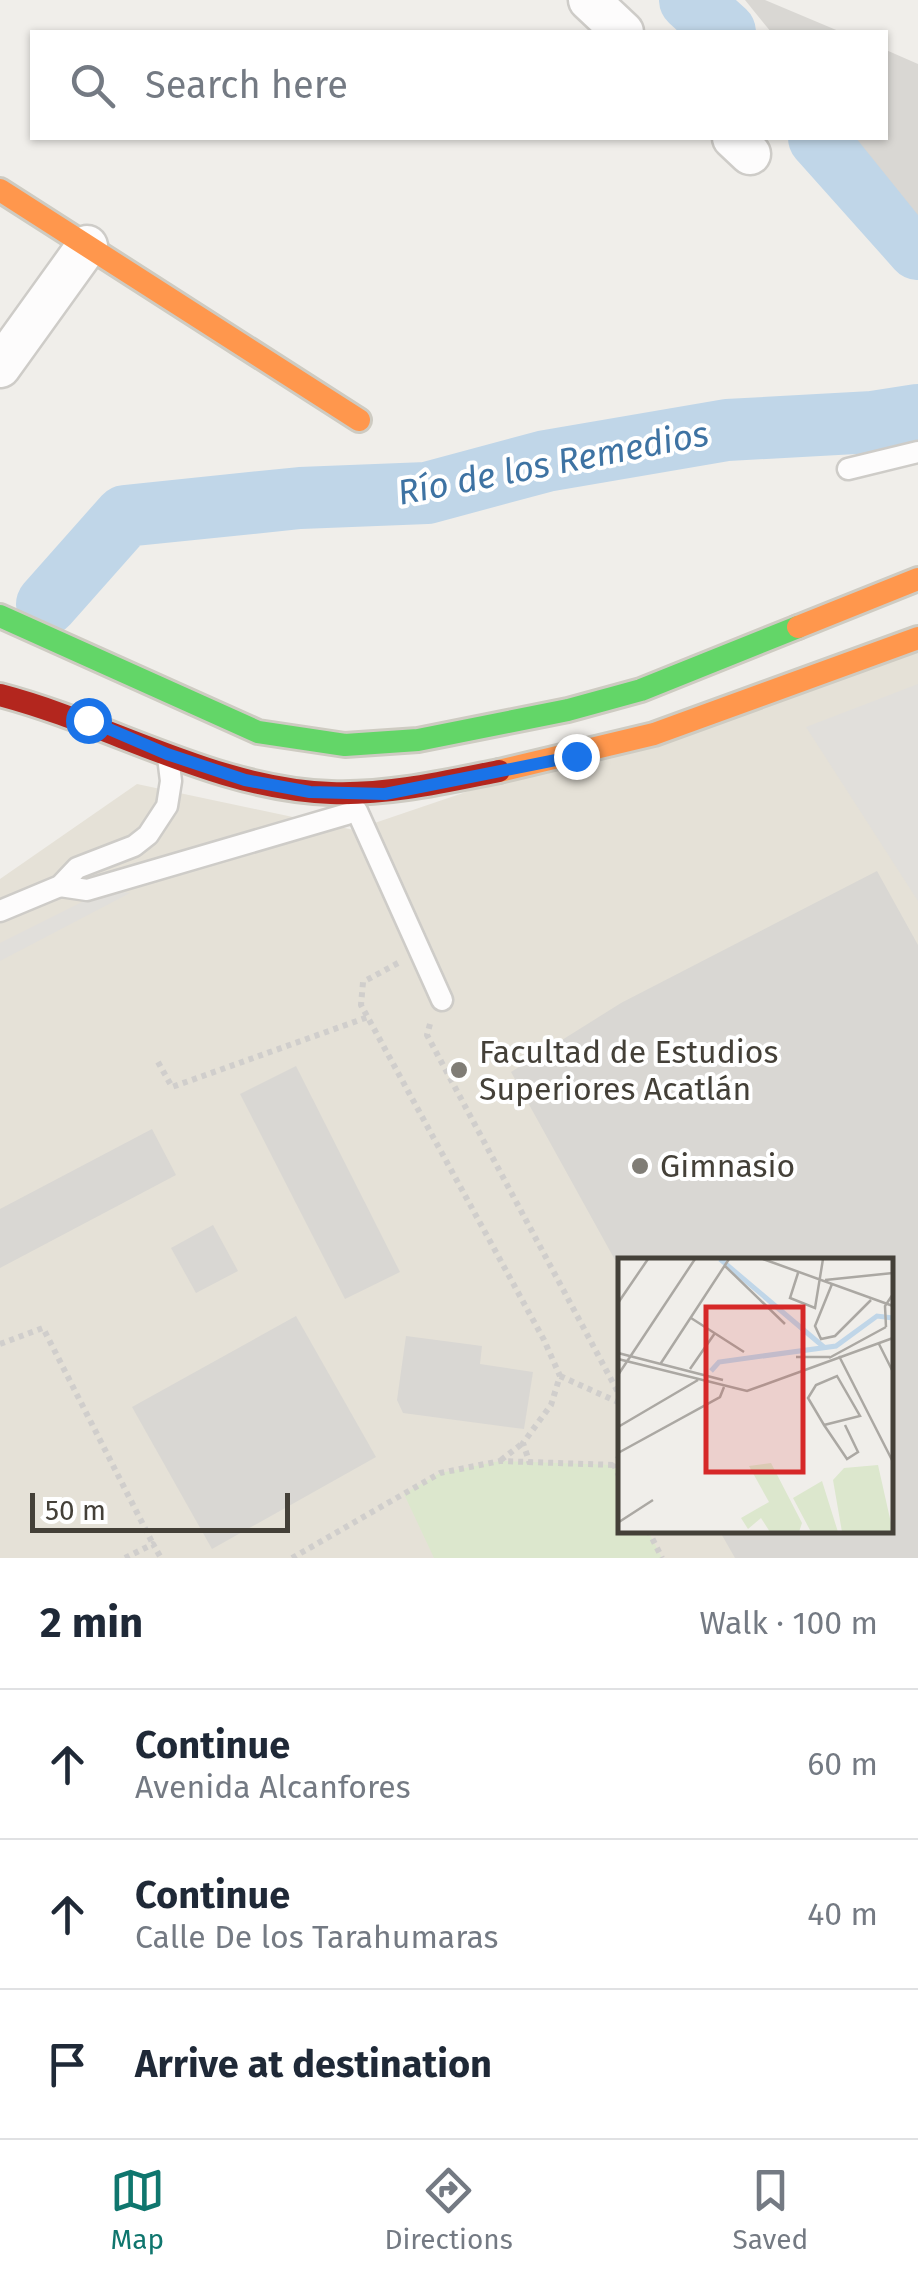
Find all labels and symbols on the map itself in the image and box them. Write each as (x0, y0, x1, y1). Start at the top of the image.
water label: Río de los Remedios (394, 412, 712, 514)
route start (66, 698, 112, 744)
route end (554, 734, 600, 780)
place label: Facultad de Estudios Superiores Acatlán (479, 1033, 778, 1108)
marker: Facultad de Estudios Superiores Acatlán (448, 1059, 470, 1081)
place label: Gimnasio (660, 1147, 795, 1185)
marker: Gimnasio (629, 1155, 651, 1177)
inset map (618, 1258, 893, 1533)
scale bar (30, 1488, 290, 1532)

